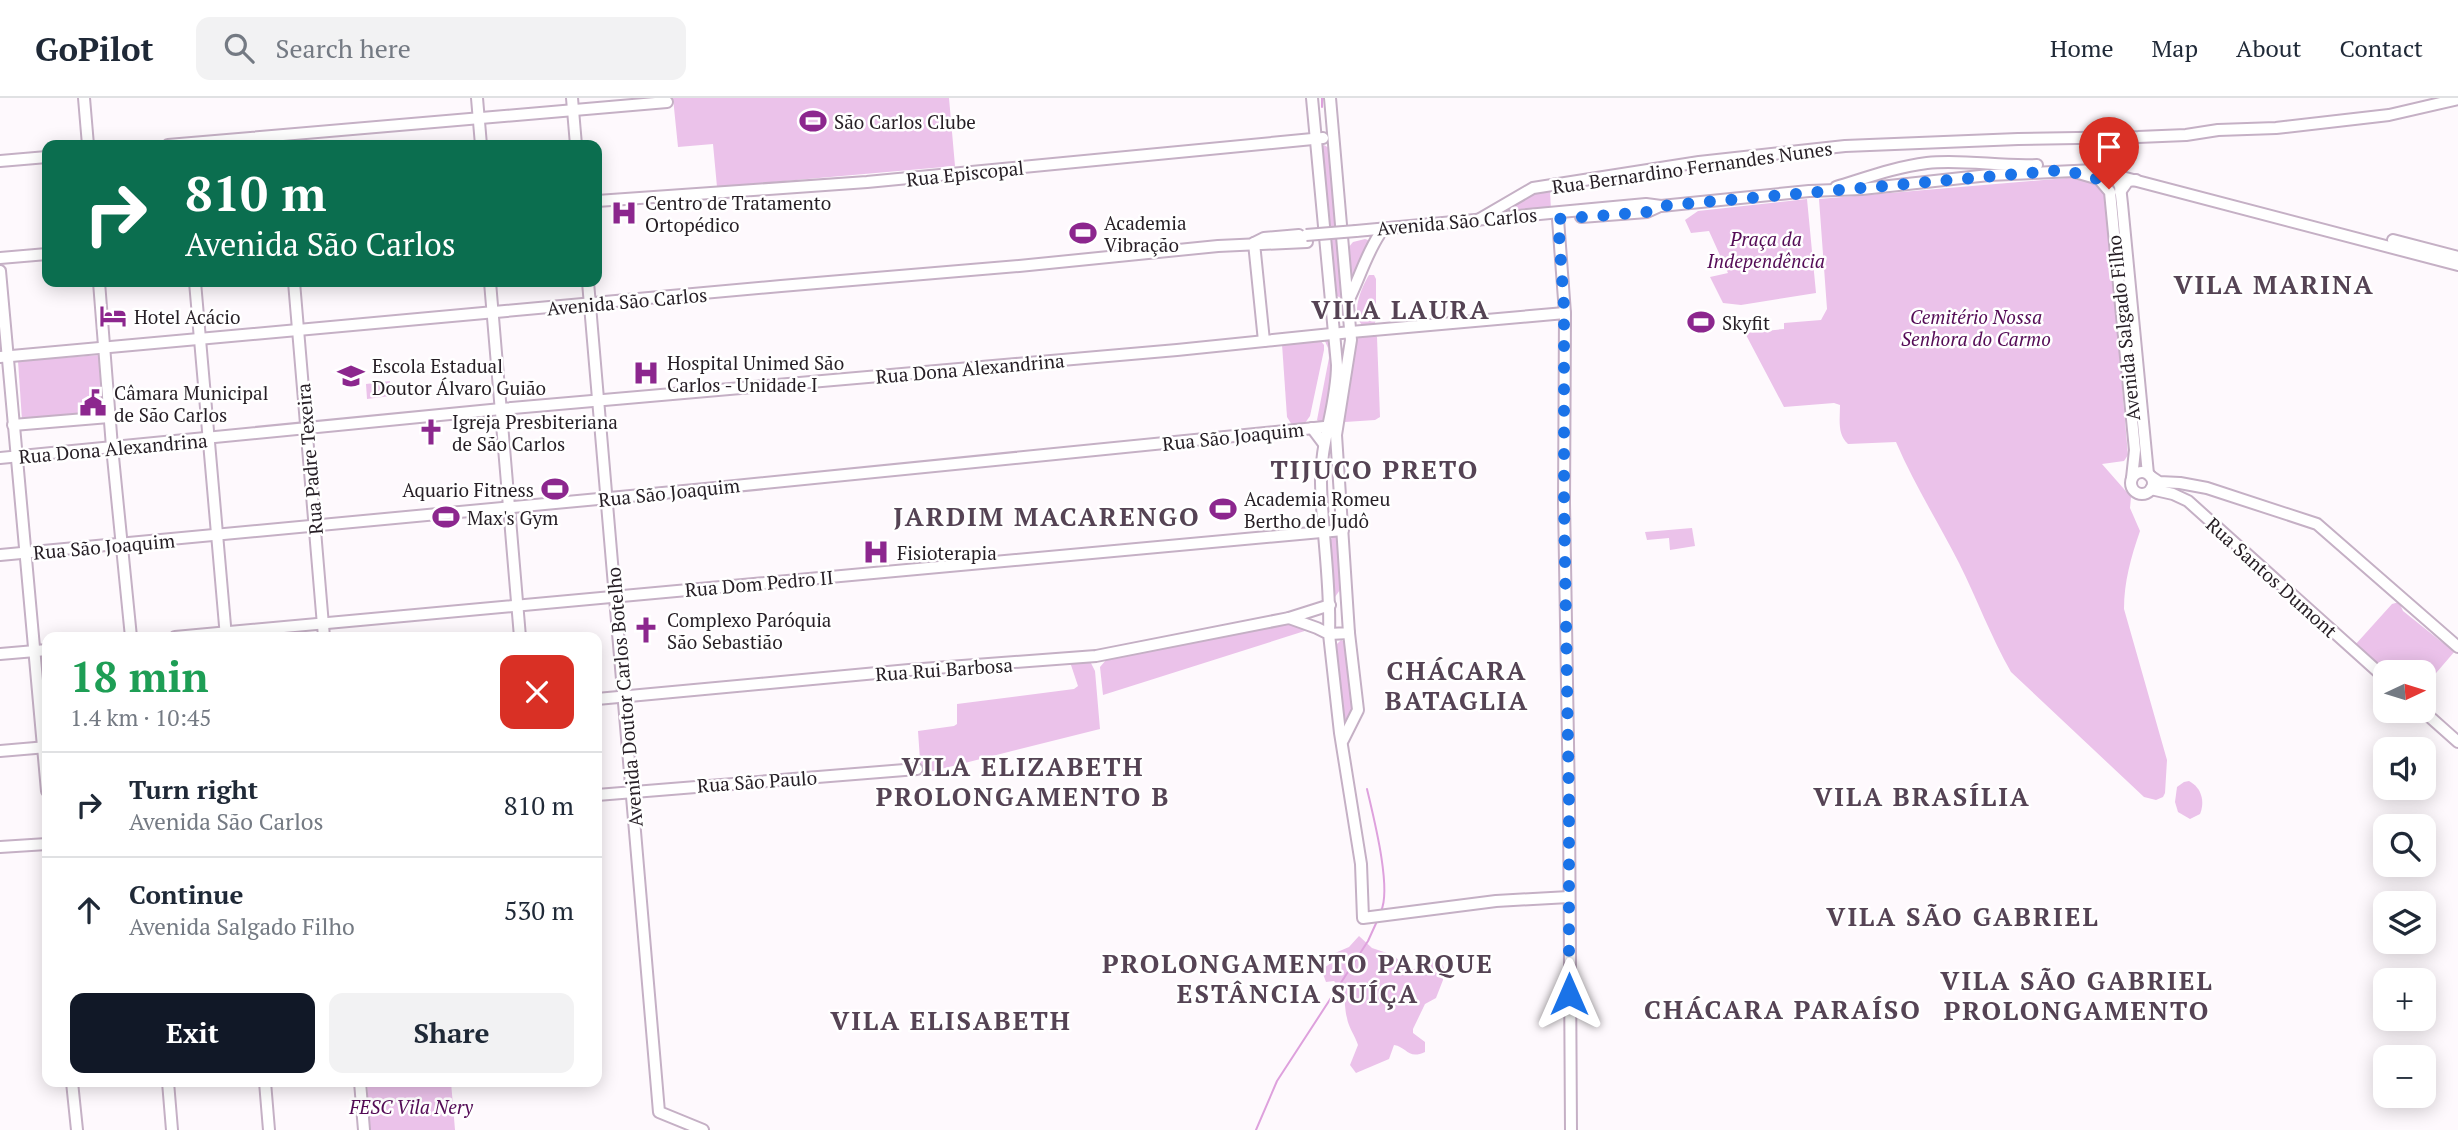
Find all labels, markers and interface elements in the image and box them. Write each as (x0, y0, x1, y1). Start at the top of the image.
search box (196, 17, 686, 80)
text: GoPilot (35, 27, 154, 70)
icon: search (220, 29, 258, 67)
text: Search here (276, 31, 411, 65)
text: Home (2050, 32, 2114, 64)
text: Map (2152, 32, 2198, 64)
text: About (2236, 32, 2302, 64)
text: Contact (2340, 32, 2423, 64)
sports icon: São Carlos Clube (798, 106, 828, 136)
place label: São Carlos Clube (834, 109, 976, 134)
pin (2079, 117, 2139, 189)
icon: arrive (2090, 128, 2128, 166)
street label: Rua Bernardino Fernandes Nunes (1550, 135, 1834, 199)
street label: Rua Episcopal (905, 154, 1025, 192)
text: 810 m (185, 160, 327, 225)
icon: right (70, 168, 161, 259)
place label: Centro de Tratamento Ortopédico (645, 190, 831, 237)
hospital icon: Centro de Tratamento Ortopédico (609, 198, 639, 228)
street label: Avenida São Carlos (1376, 202, 1538, 240)
place label: Academia Vibração (1104, 210, 1187, 257)
sports icon: Academia Vibração (1068, 218, 1098, 248)
text: Avenida São Carlos (185, 223, 456, 265)
park label: Praça da Independência (1706, 226, 1825, 273)
street label: Avenida Salgado Filho (2101, 234, 2145, 422)
district label: VILA MARINA (2173, 267, 2375, 301)
street label: Avenida São Carlos (546, 282, 708, 320)
district label: VILA LAURA (1311, 292, 1491, 326)
hotel icon: Hotel Acácio (98, 301, 128, 331)
place label: Hotel Acácio (134, 304, 241, 329)
park label: Cemitério Nossa Senhora do Carmo (1901, 304, 2051, 351)
sports icon: Skyfit (1686, 307, 1716, 337)
place label: Skyfit (1722, 310, 1770, 335)
street label: Rua Dona Alexandrina (875, 347, 1066, 389)
place label: Hospital Unimed São Carlos - Unidade I (667, 350, 844, 397)
place label: Escola Estadual Doutor Álvaro Guião (372, 353, 546, 400)
hospital icon: Hospital Unimed São Carlos - Unidade I (631, 358, 661, 388)
school or university icon: Escola Estadual Doutor Álvaro Guião (336, 361, 366, 391)
place label: Câmara Municipal de São Carlos (114, 380, 268, 427)
street label: Rua Padre Texeira (290, 382, 328, 536)
public building icon: Câmara Municipal de São Carlos (78, 388, 108, 418)
place label: Igreja Presbiteriana de São Carlos (452, 409, 618, 456)
street label: Rua São Joaquim (1161, 416, 1306, 456)
church icon: Igreja Presbiteriana de São Carlos (416, 417, 446, 447)
street label: Rua Dona Alexandrina (18, 427, 209, 469)
district label: TIJUCO PRETO (1271, 452, 1479, 486)
street label: Rua São Joaquim (597, 472, 742, 512)
sports icon: Aquario Fitness (540, 474, 570, 504)
place label: Aquario Fitness (402, 477, 534, 502)
place label: Academia Romeu Bertho de Judô (1244, 486, 1390, 533)
sports icon: Academia Romeu Bertho de Judô (1208, 494, 1238, 524)
district label: JARDIM MACARENGO (893, 499, 1201, 533)
sports icon: Max's Gym (431, 502, 461, 532)
place label: Max's Gym (467, 505, 559, 530)
street label: Rua Santos Dumont (2201, 511, 2343, 643)
street label: Rua São Joaquim (32, 527, 176, 565)
hospital icon: Fisioterapia (861, 537, 891, 567)
place label: Fisioterapia (897, 540, 997, 565)
street label: Rua Dom Pedro II (684, 564, 834, 602)
street label: Avenida Doutor Carlos Botelho (600, 566, 648, 828)
place label: Complexo Paróquia São Sebastião (667, 607, 832, 654)
church icon: Complexo Paróquia São Sebastião (631, 615, 661, 645)
text: 18 min (70, 648, 209, 704)
street label: Rua Rui Barbosa (874, 652, 1014, 686)
district label: CHÁCARA BATAGLIA (1385, 653, 1529, 717)
button: close (500, 655, 574, 729)
north arrow (2373, 660, 2436, 723)
map controls (2373, 660, 2436, 1108)
text: 1.4 km · 10:45 (70, 702, 212, 733)
button: sound (2373, 737, 2436, 800)
district label: VILA ELIZABETH PROLONGAMENTO B (876, 749, 1170, 813)
street label: Rua São Paulo (696, 764, 818, 798)
text: Turn right (129, 772, 258, 806)
district label: VILA BRASÍLIA (1813, 779, 2031, 813)
icon: right (70, 786, 108, 824)
text: 810 m (504, 788, 574, 822)
text: Avenida São Carlos (129, 806, 324, 837)
button: search (2373, 814, 2436, 877)
text: Continue (129, 877, 243, 911)
icon: ahead (70, 891, 108, 929)
button: layers (2373, 891, 2436, 954)
text: 530 m (504, 893, 574, 927)
district label: VILA SÃO GABRIEL (1826, 899, 2100, 933)
text: Avenida Salgado Filho (129, 911, 355, 942)
district label: PROLONGAMENTO PARQUE ESTÂNCIA SUÍÇA (1102, 946, 1494, 1010)
position arrow (1532, 957, 1606, 1031)
district label: VILA SÃO GABRIEL PROLONGAMENTO (1940, 963, 2214, 1027)
button: + (2373, 968, 2436, 1031)
district label: CHÁCARA PARAÍSO (1644, 992, 1922, 1026)
button: Exit (70, 993, 315, 1073)
button: Share (329, 993, 574, 1073)
district label: VILA ELISABETH (830, 1003, 1072, 1037)
button: − (2373, 1045, 2436, 1108)
park label: FESC Vila Nery (348, 1094, 474, 1119)

